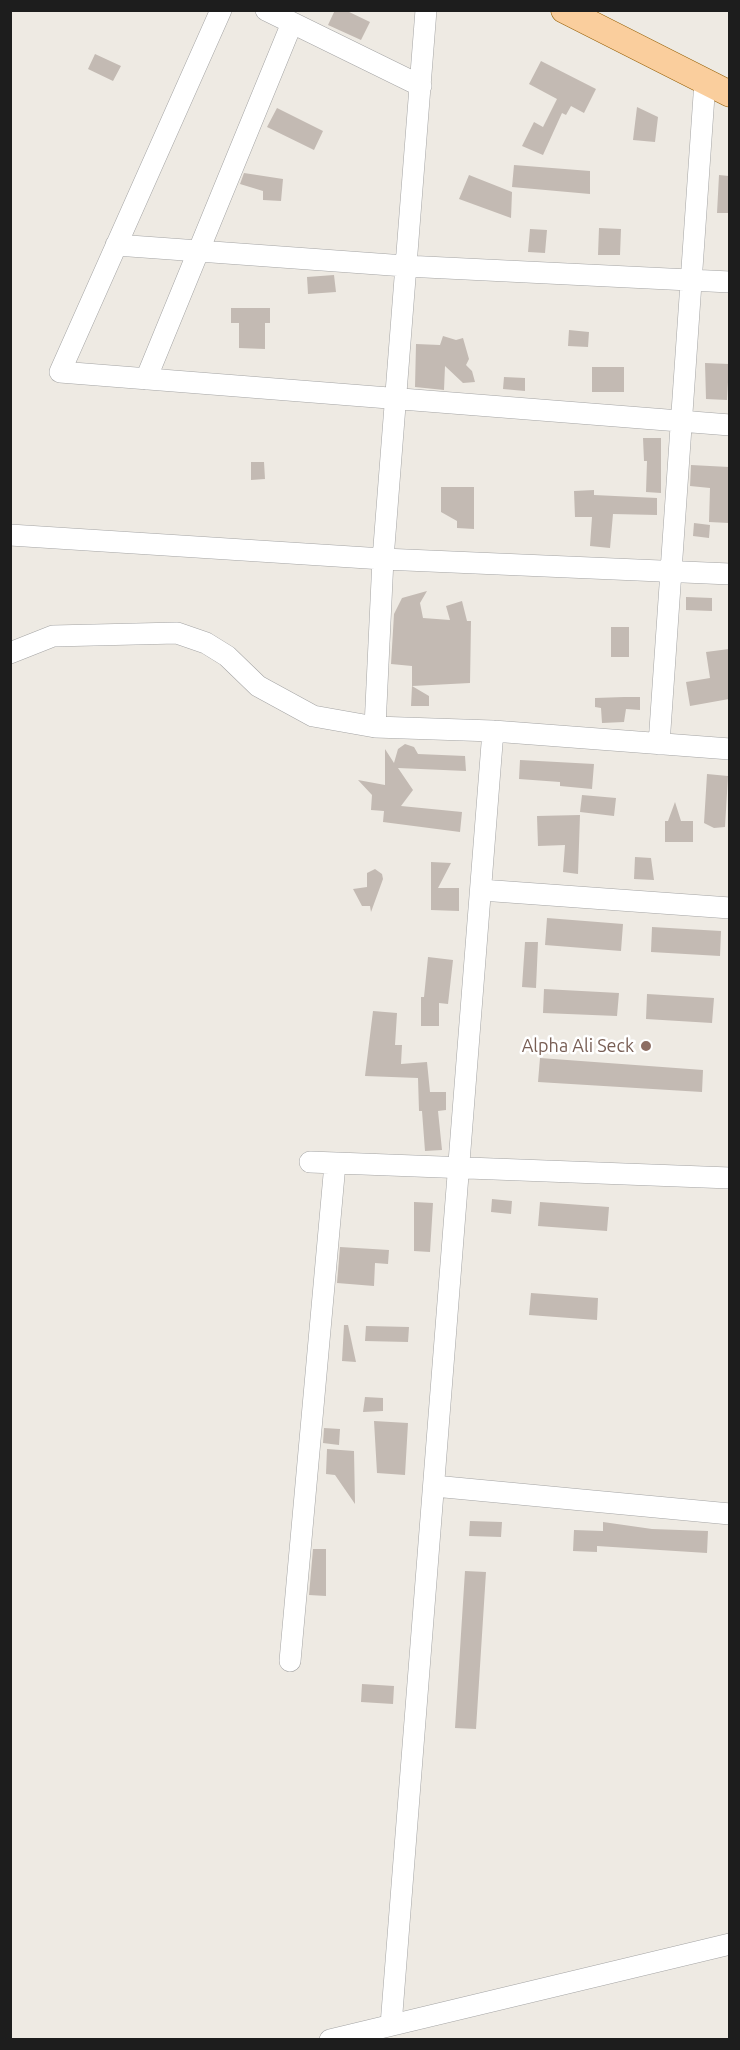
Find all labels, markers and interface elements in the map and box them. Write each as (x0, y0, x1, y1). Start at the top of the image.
place label: Alpha Ali Seck (522, 1035, 634, 1057)
marker: Alpha Ali Seck (639, 1039, 653, 1053)

